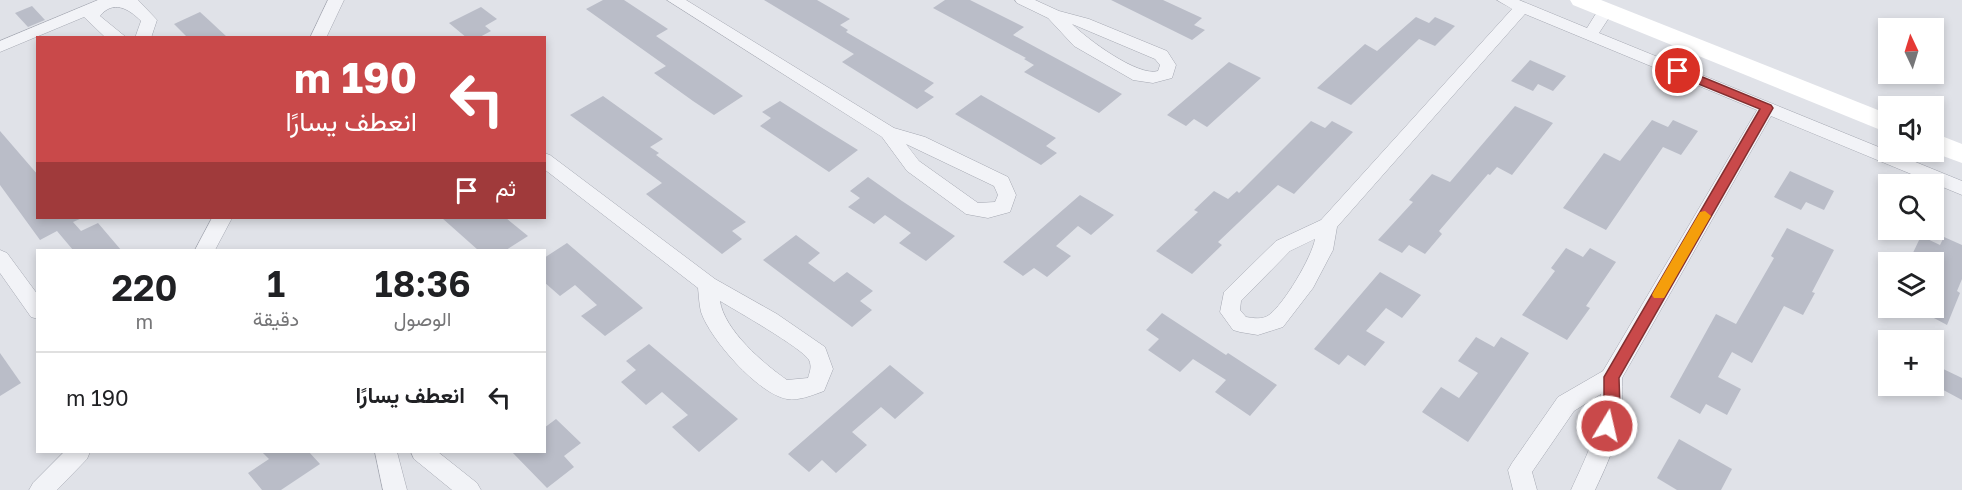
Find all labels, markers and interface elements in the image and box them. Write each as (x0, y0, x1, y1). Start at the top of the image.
north arrow (1878, 18, 1944, 84)
map controls (1878, 18, 1944, 396)
pin (1652, 45, 1703, 96)
text: 190 m (294, 52, 417, 102)
icon: arrive (1661, 54, 1694, 87)
icon: left (438, 60, 516, 138)
button: sound (1878, 96, 1944, 162)
text: انعطف يسارًا (286, 105, 417, 137)
icon: arrive (450, 174, 483, 207)
text: ثم (495, 174, 516, 201)
button: search (1878, 174, 1944, 240)
button: layers (1878, 252, 1944, 318)
text: 1 (267, 262, 285, 305)
text: 18:36 (375, 262, 471, 305)
text: 220 (111, 266, 178, 309)
text: دقيقة (253, 306, 299, 330)
text: الوصول (394, 306, 451, 330)
text: m (136, 309, 153, 333)
button: + (1878, 330, 1944, 396)
text: انعطف يسارًا (355, 381, 465, 408)
icon: left (483, 381, 516, 414)
text: 190 m (66, 384, 129, 411)
position arrow (1575, 394, 1639, 458)

